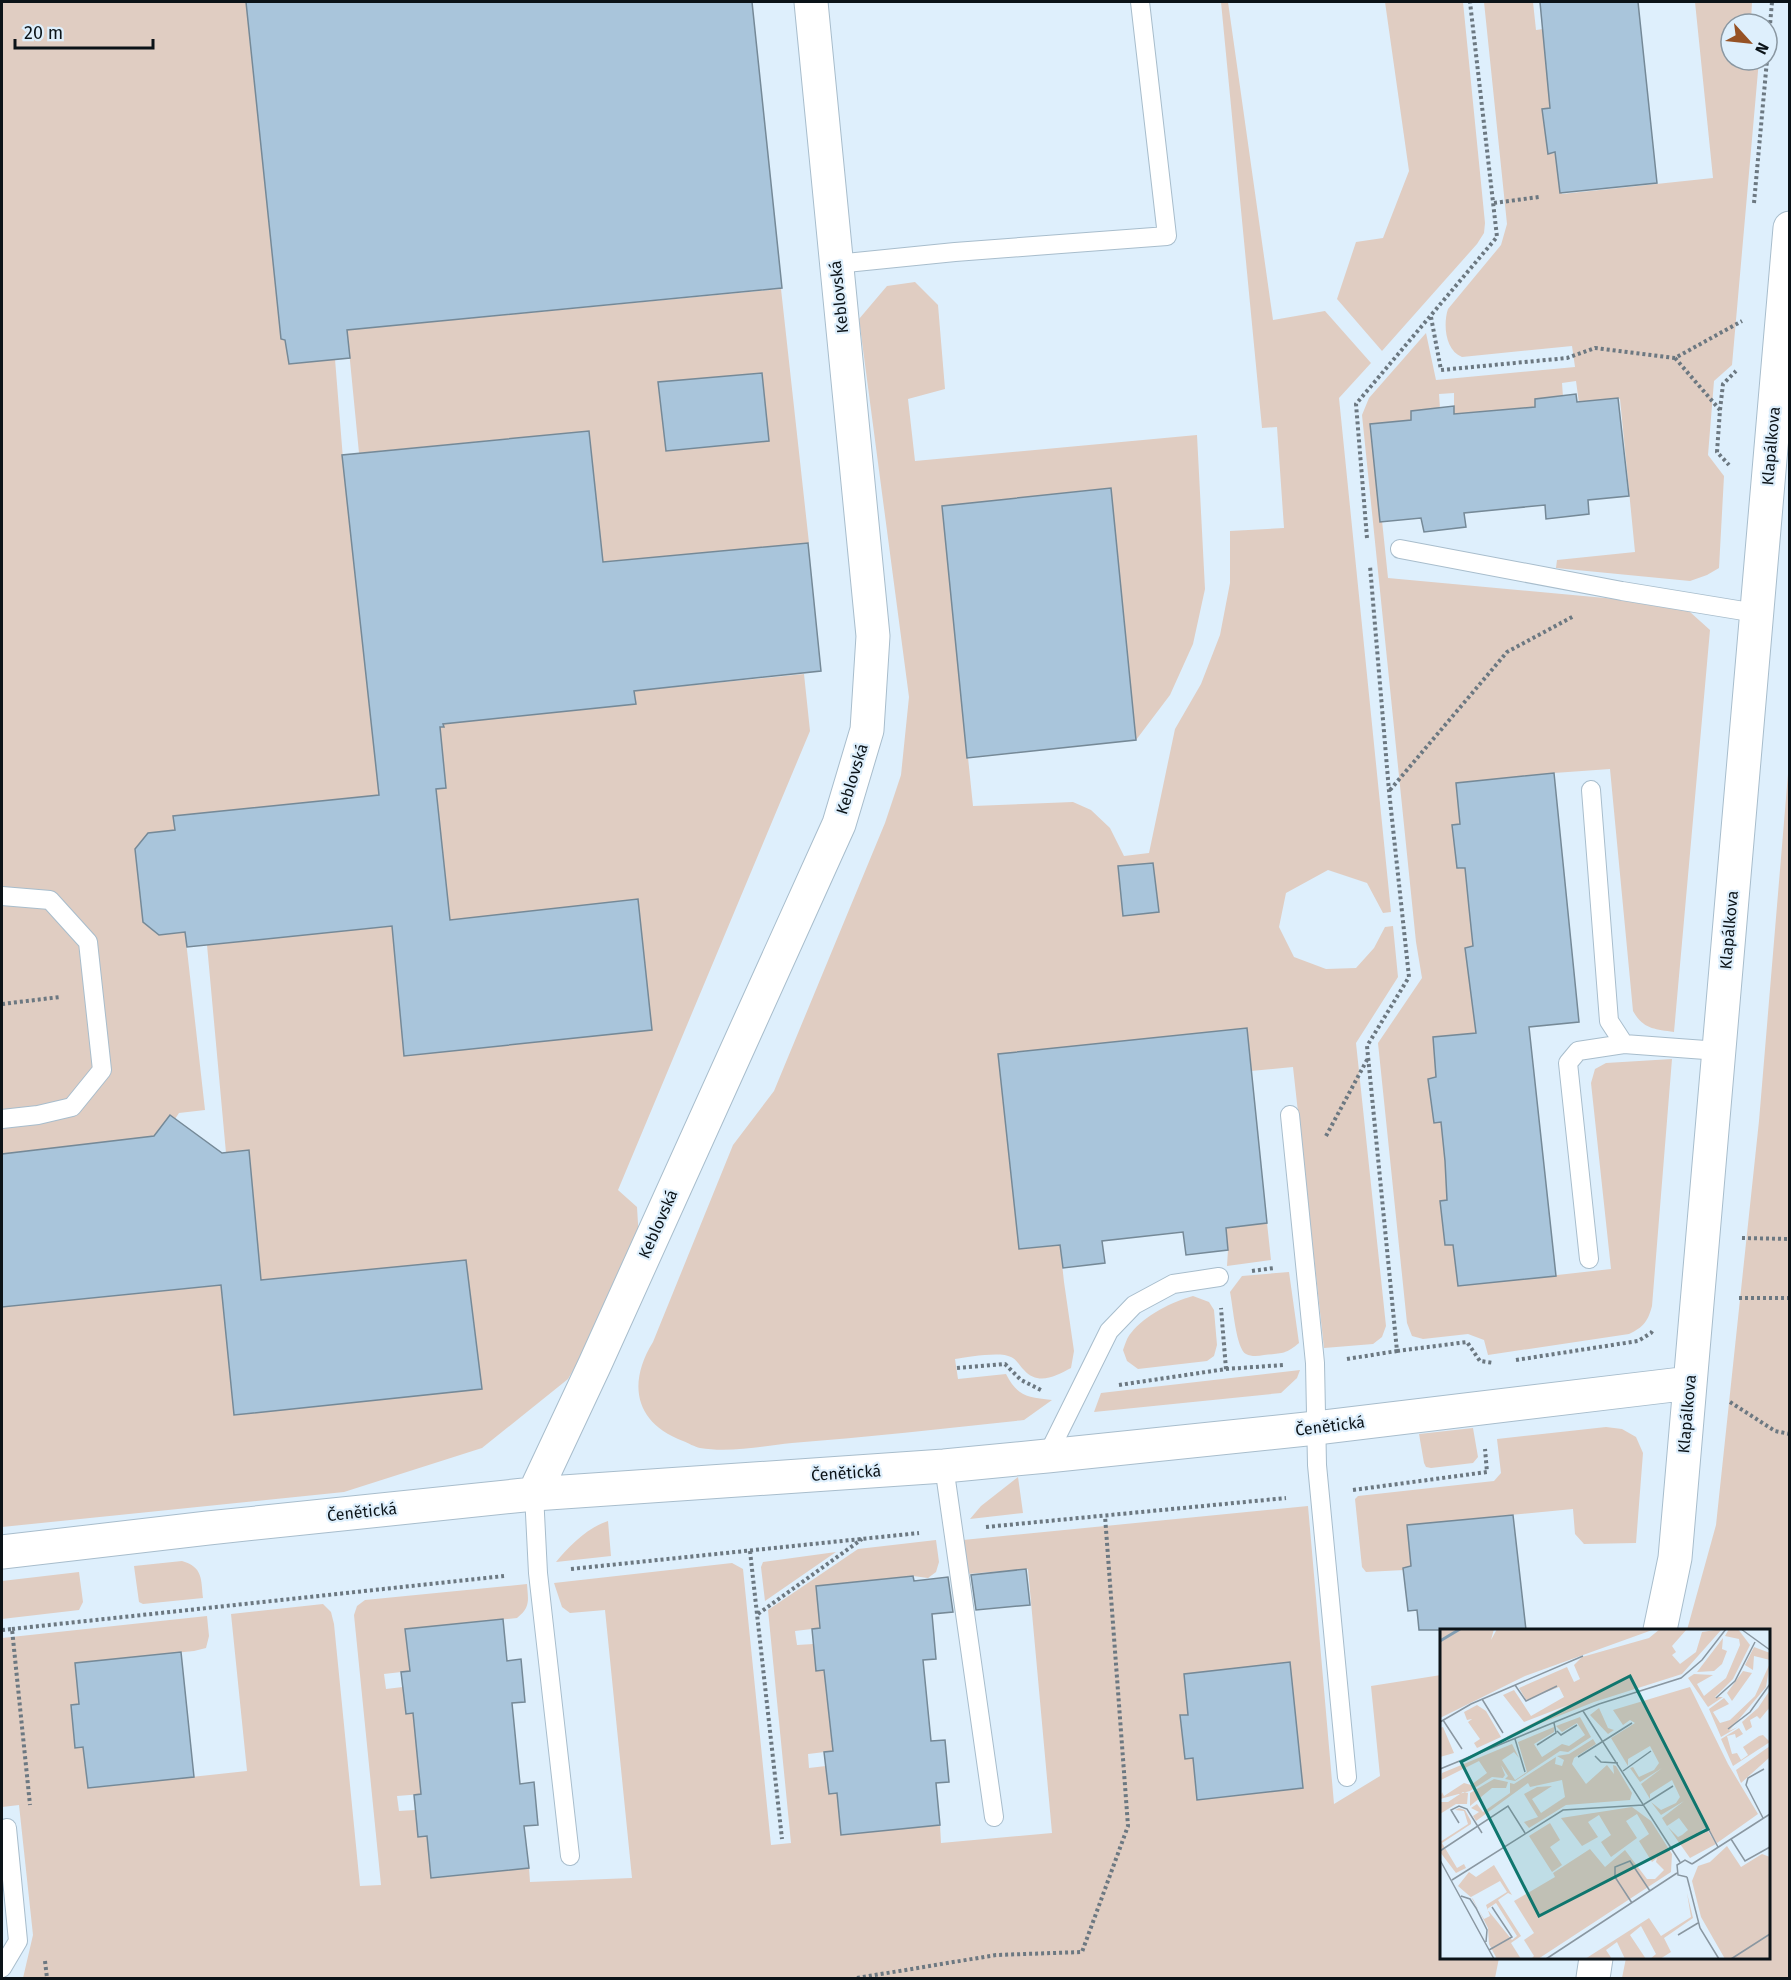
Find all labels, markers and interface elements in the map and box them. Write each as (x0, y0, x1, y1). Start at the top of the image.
scale bar (15, 12, 153, 50)
north arrow (1719, 12, 1779, 72)
text: 20 m (24, 22, 63, 44)
text: N (1751, 40, 1773, 58)
street label: Keblovská (826, 260, 852, 334)
street label: Klapálkova (1758, 406, 1784, 486)
street label: Keblovská (832, 741, 872, 817)
street label: Klapálkova (1716, 890, 1742, 970)
street label: Keblovská (634, 1187, 682, 1261)
street label: Klapálkova (1674, 1374, 1700, 1454)
street label: Čenětická (1294, 1411, 1366, 1440)
street label: Čenětická (810, 1460, 882, 1485)
street label: Čenětická (326, 1498, 398, 1525)
inset map (1440, 1629, 1770, 1959)

